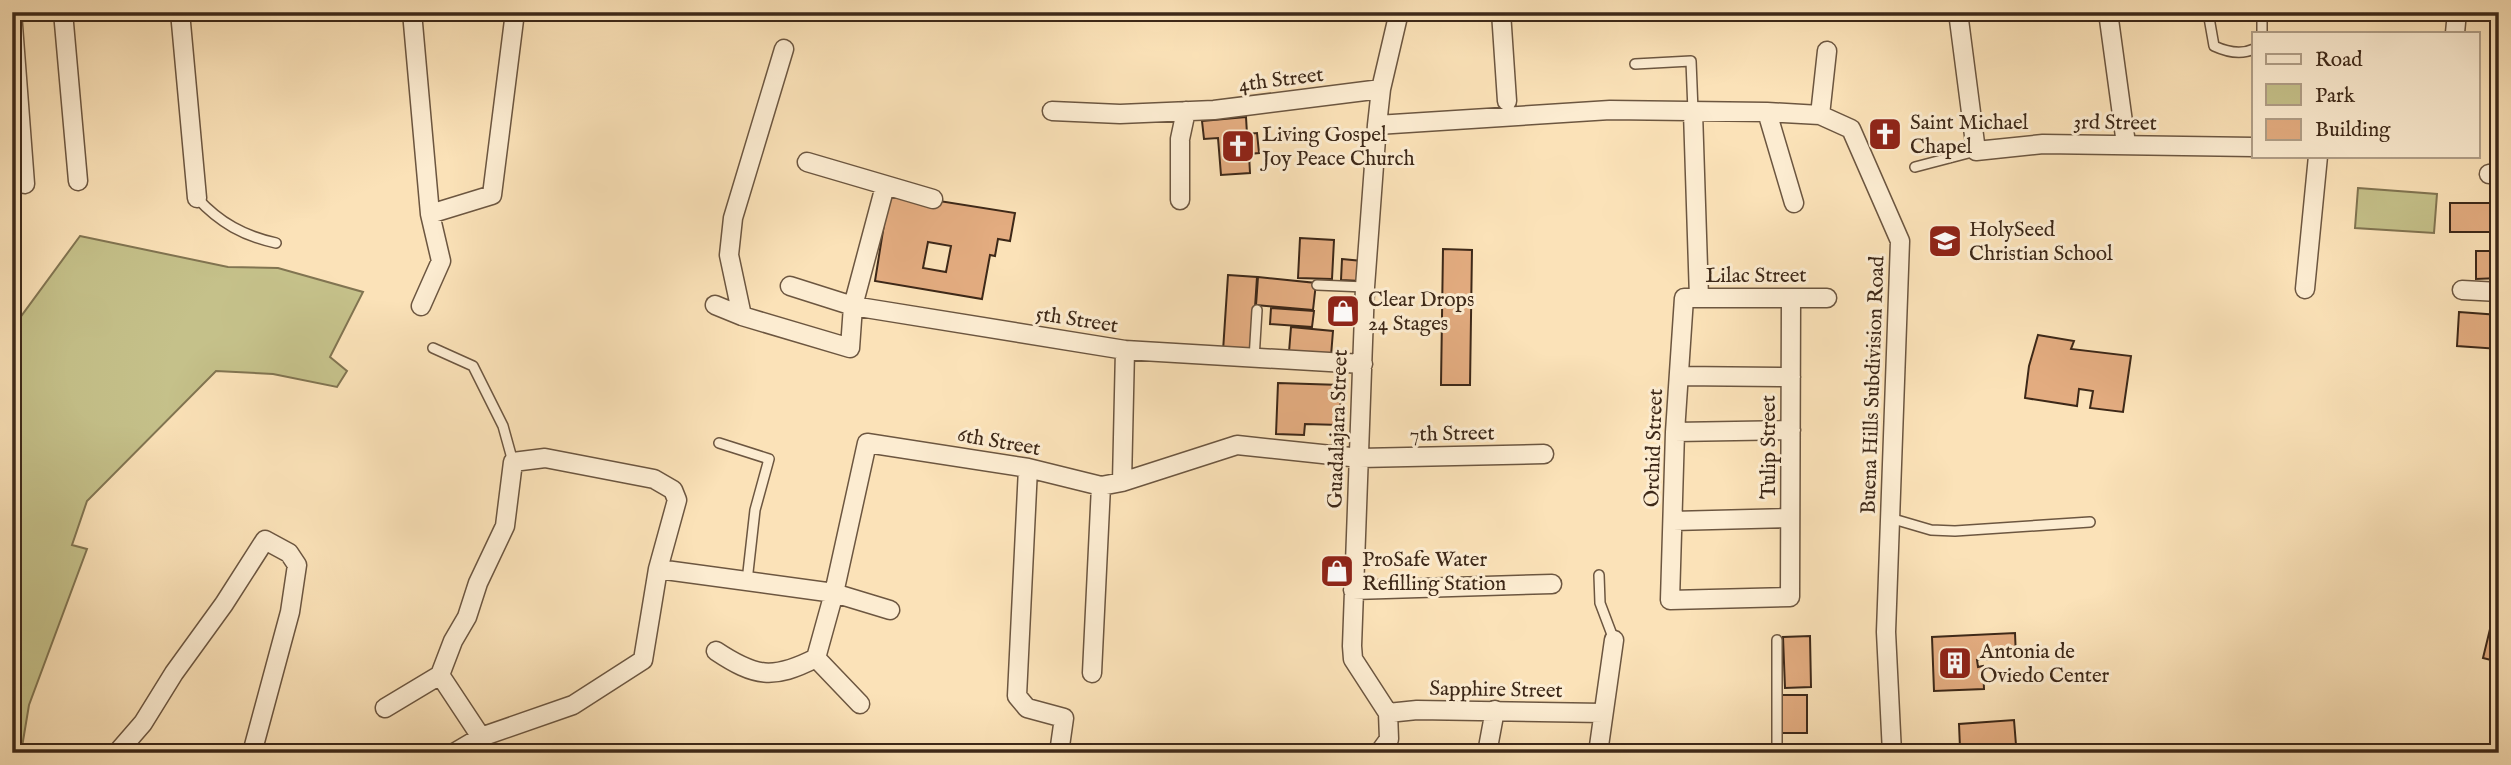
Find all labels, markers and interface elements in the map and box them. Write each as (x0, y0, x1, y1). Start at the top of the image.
legend (2252, 32, 2480, 158)
text: Road (2315, 47, 2363, 74)
street label: 4th Street (1237, 62, 1325, 99)
text: Park (2315, 83, 2356, 110)
street label: 3rd Street (2073, 109, 2157, 138)
place label: Saint Michael Chapel (1910, 110, 2029, 161)
church icon: Saint Michael Chapel (1866, 115, 1904, 153)
text: Building (2315, 117, 2391, 144)
place label: Living Gospel Joy Peace Church (1260, 122, 1415, 173)
church icon: Living Gospel Joy Peace Church (1219, 127, 1257, 165)
place label: HolySeed Christian School (1969, 217, 2113, 268)
school or university icon: HolySeed Christian School (1926, 222, 1964, 260)
street label: Buena Hills Subdivision Road (1856, 255, 1892, 515)
street label: Lilac Street (1705, 263, 1807, 290)
place label: Clear Drops 24 Stages (1368, 287, 1474, 338)
shop icon: Clear Drops 24 Stages (1324, 292, 1362, 330)
street label: 5th Street (1034, 301, 1120, 340)
street label: Guadalajara Street (1322, 349, 1355, 509)
street label: Orchid Street (1639, 388, 1670, 508)
street label: Tulip Street (1756, 395, 1783, 499)
street label: 7th Street (1409, 420, 1495, 449)
street label: 6th Street (955, 422, 1042, 463)
place label: ProSafe Water Refilling Station (1362, 547, 1506, 598)
shop icon: ProSafe Water Refilling Station (1318, 552, 1356, 590)
place label: Antonia de Oviedo Center (1979, 639, 2110, 690)
building icon: Antonia de Oviedo Center (1936, 644, 1974, 682)
street label: Sapphire Street (1429, 676, 1563, 705)

